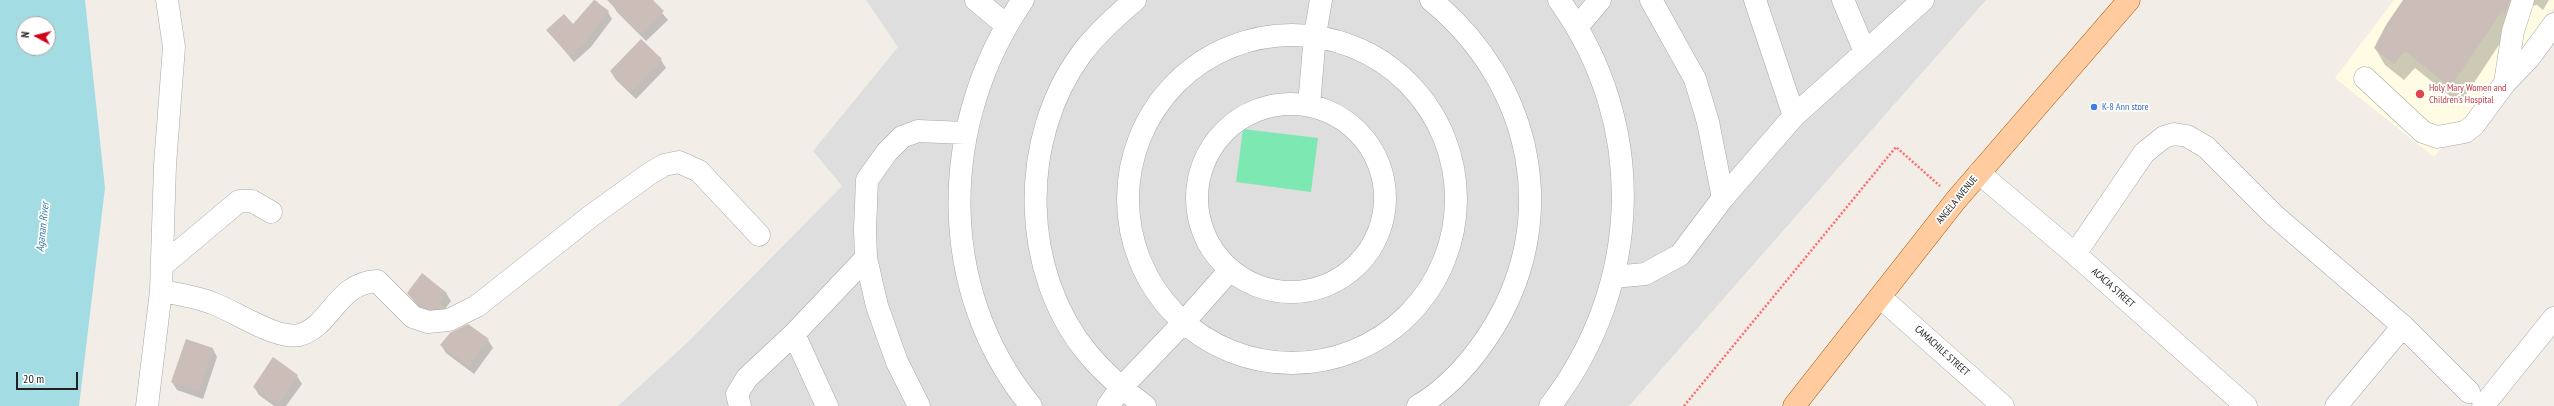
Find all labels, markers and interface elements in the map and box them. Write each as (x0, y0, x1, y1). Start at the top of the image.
north arrow (16, 16, 56, 56)
text: N (18, 31, 32, 38)
place label: Holy Mary Women and Children's Hospital (2429, 82, 2506, 106)
marker: Holy Mary Women and Children's Hospital (2414, 88, 2426, 100)
place label: K-8 Ann store (2102, 101, 2149, 113)
marker: K-8 Ann store (2089, 102, 2099, 112)
street label: ANGELA AVENUE (1934, 173, 1980, 227)
water label: Aganan River (34, 201, 52, 253)
street label: ACACIA STREET (2089, 266, 2137, 310)
street label: CAMACHILE STREET (1912, 323, 1972, 379)
scale bar (18, 364, 80, 390)
text: 20 m (23, 371, 44, 386)

